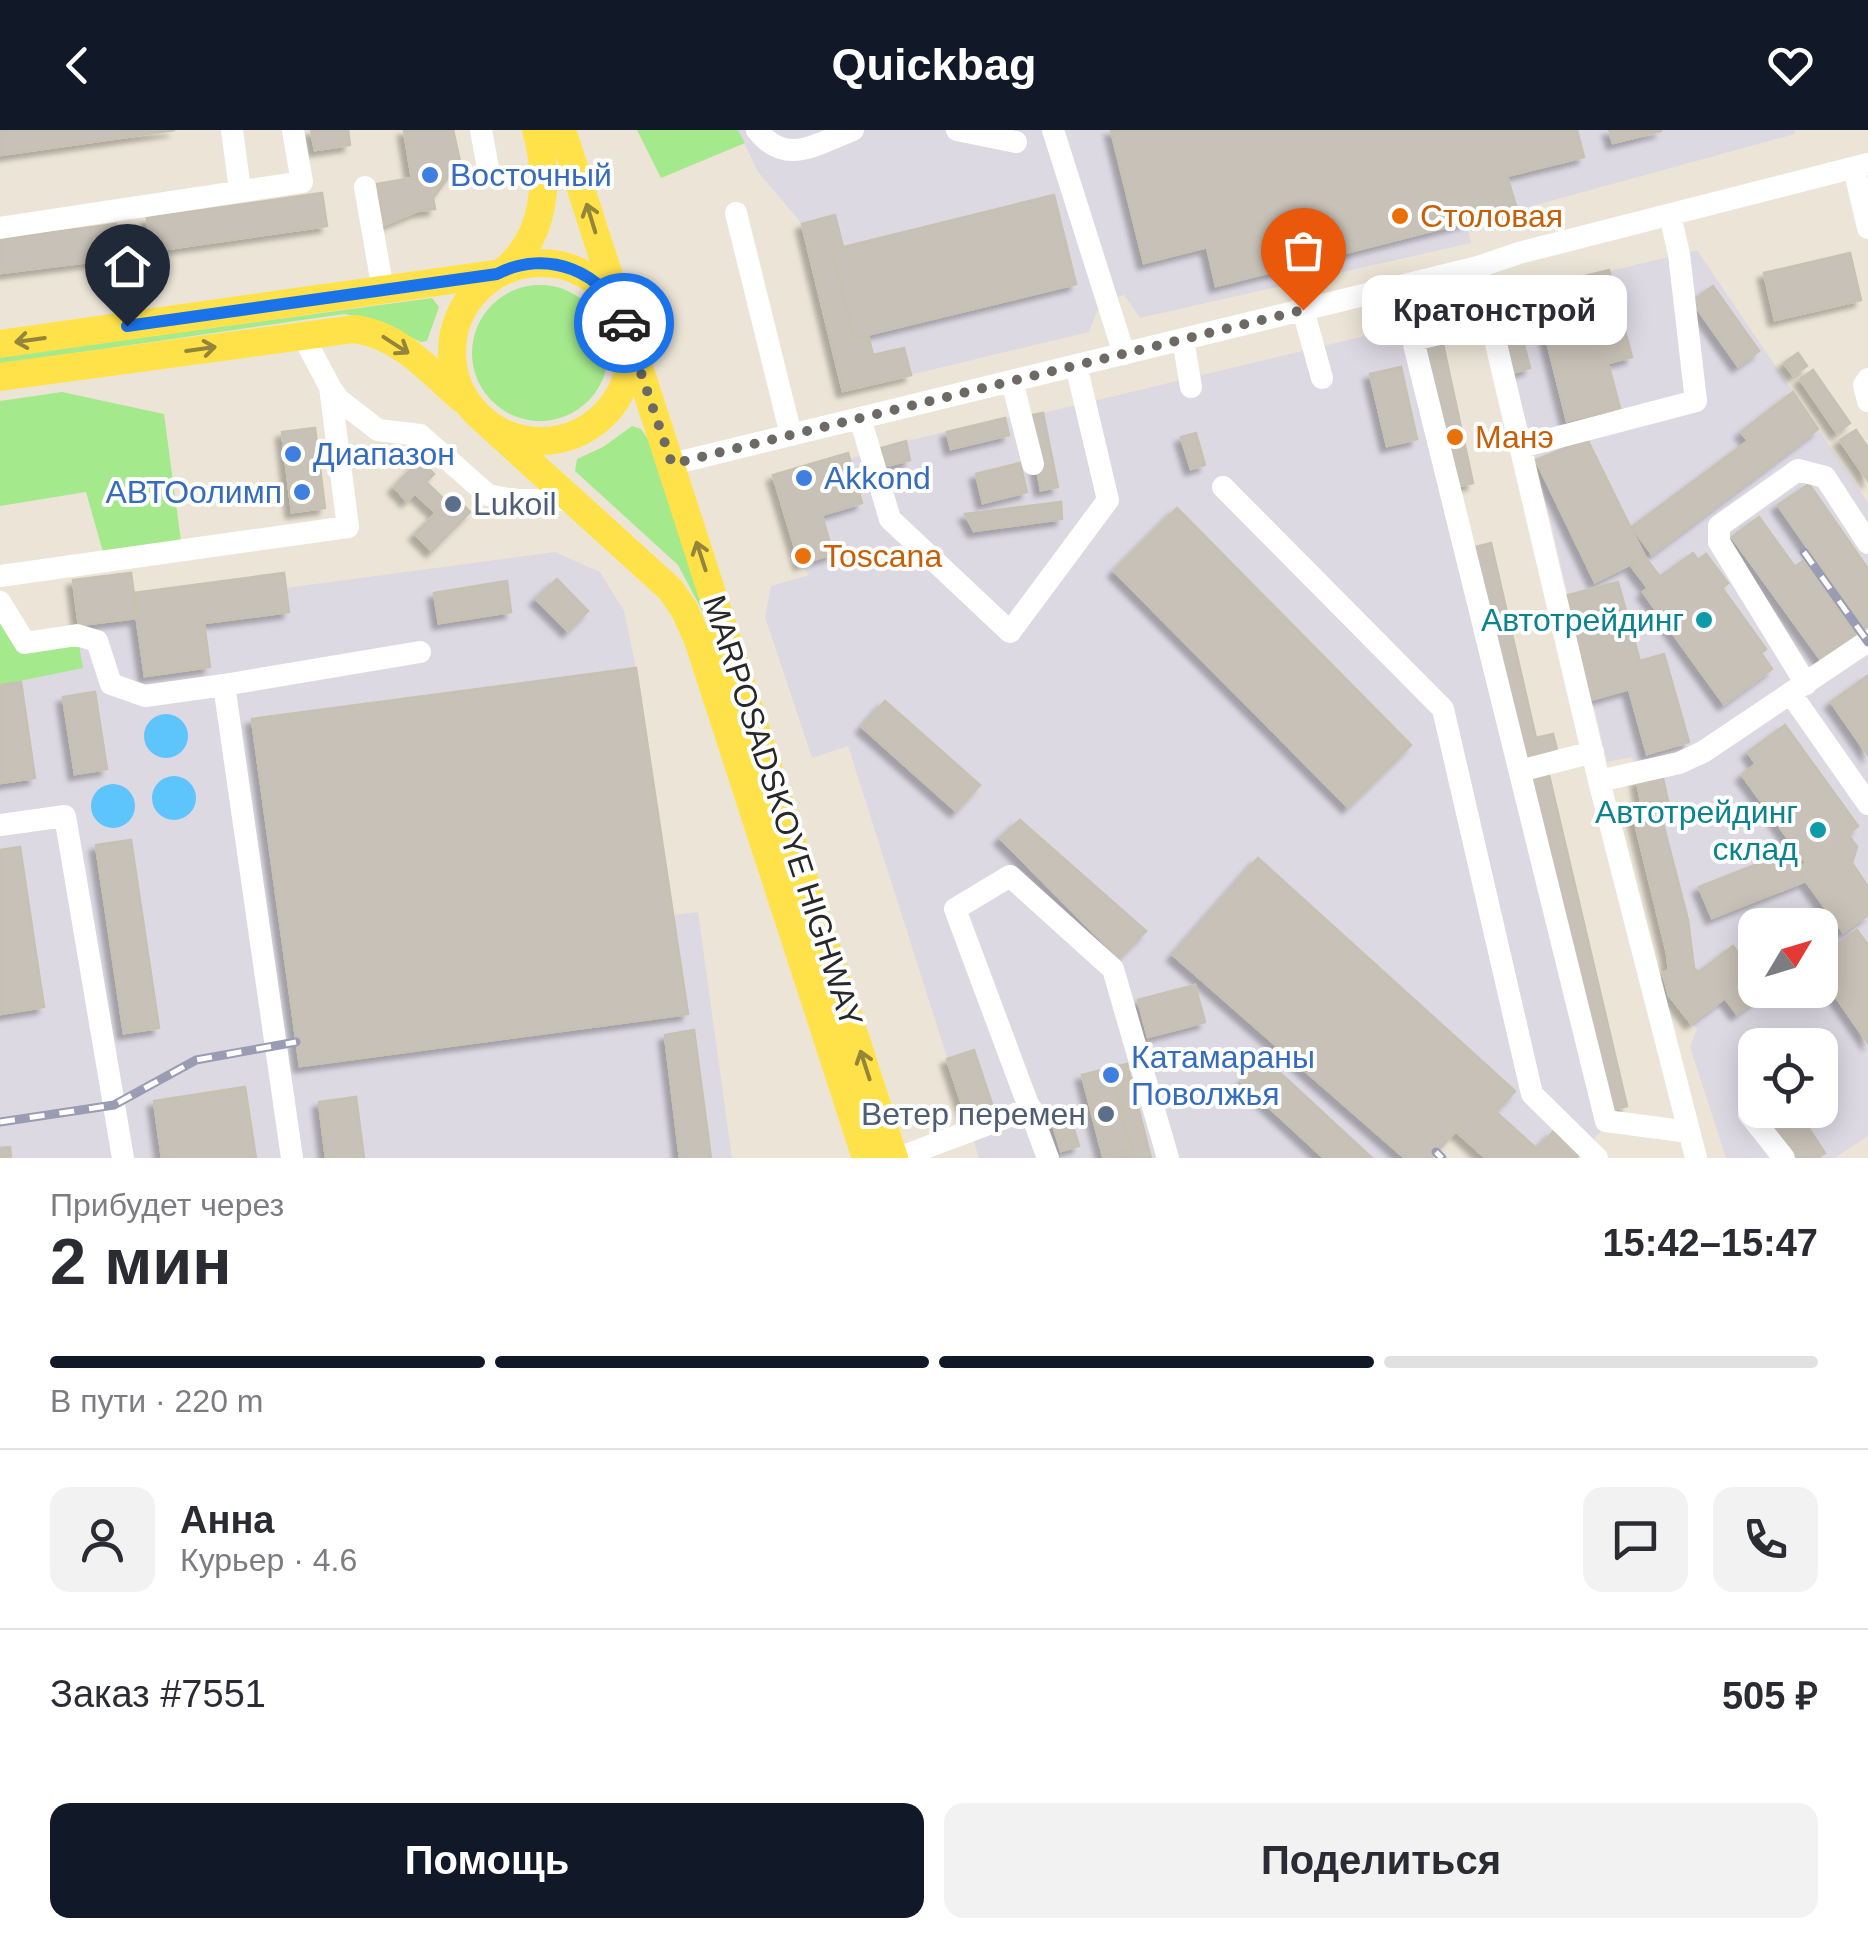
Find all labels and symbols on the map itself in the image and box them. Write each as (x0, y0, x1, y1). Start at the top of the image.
place label: Восточный (450, 157, 612, 193)
marker: Восточный (419, 164, 441, 186)
place label: Столовая (1420, 198, 1563, 234)
one-way arrow (580, 203, 598, 235)
marker: Столовая (1389, 205, 1411, 227)
pin (1261, 208, 1346, 311)
pin (85, 224, 170, 327)
courier (574, 273, 674, 373)
callout: Кратонстрой (1363, 275, 1628, 345)
one-way arrow (15, 332, 47, 350)
one-way arrow (381, 334, 409, 355)
one-way arrow (184, 339, 217, 357)
place label: Манэ (1475, 419, 1554, 455)
marker: Манэ (1444, 426, 1466, 448)
place label: Диапазон (313, 436, 455, 472)
marker: Диапазон (282, 443, 304, 465)
place label: Akkond (824, 460, 931, 496)
marker: Akkond (793, 467, 815, 489)
place label: АВТОолимп (105, 474, 282, 510)
marker: АВТОолимп (291, 481, 313, 503)
place label: Lukoil (473, 486, 557, 522)
marker: Lukoil (442, 493, 464, 515)
place label: Toscana (823, 538, 942, 574)
one-way arrow (691, 540, 709, 572)
marker: Toscana (792, 545, 814, 567)
street label: MARPOSADSKOYE HIGHWAY (696, 591, 870, 1031)
place label: Автотрейдинг (1481, 602, 1684, 638)
marker: Автотрейдинг (1693, 609, 1715, 631)
place label: Автотрейдинг склад (1595, 794, 1798, 867)
marker: Автотрейдинг склад (1807, 819, 1829, 841)
north arrow (1738, 908, 1838, 1008)
place label: Катамараны Поволжья (1131, 1039, 1315, 1112)
one-way arrow (854, 1050, 872, 1081)
marker: Катамараны Поволжья (1100, 1064, 1122, 1086)
place label: Ветер перемен (861, 1096, 1086, 1132)
marker: Ветер перемен (1095, 1103, 1117, 1125)

